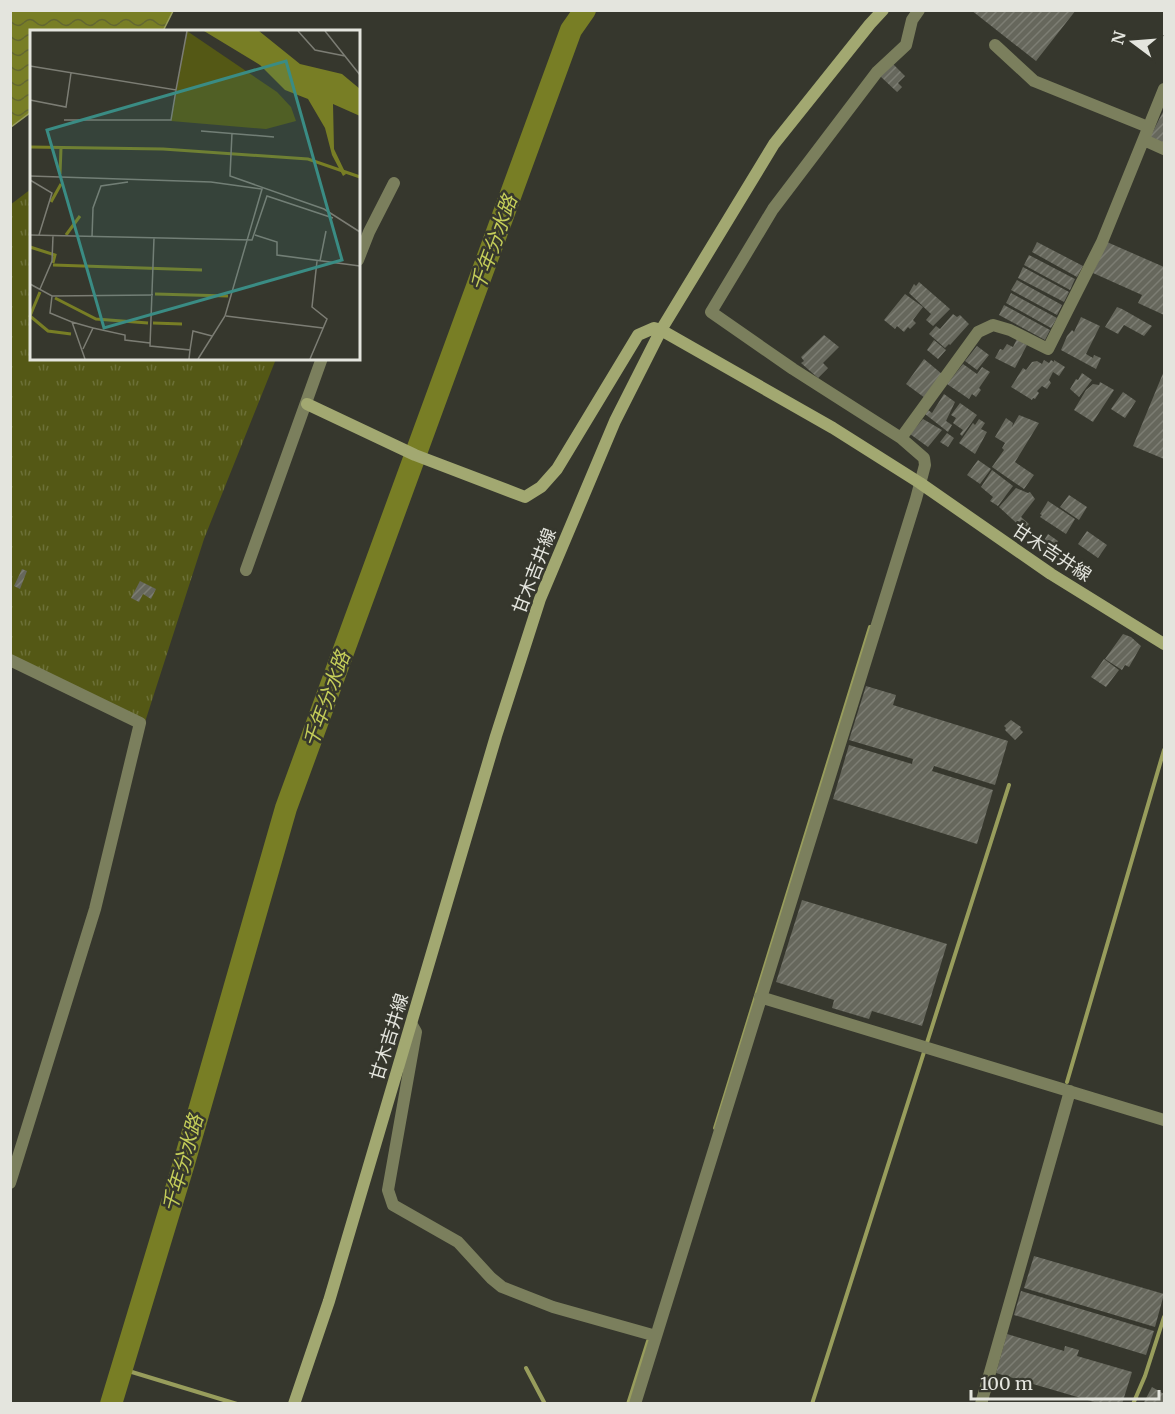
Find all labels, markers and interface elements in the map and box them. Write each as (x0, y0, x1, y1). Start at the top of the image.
north arrow (1103, 12, 1163, 72)
text: N (1107, 29, 1130, 47)
inset map (30, 30, 360, 360)
water label: 千年分水路 (464, 190, 523, 294)
street label: 甘木吉井線 (1008, 518, 1096, 586)
street label: 甘木吉井線 (507, 525, 561, 617)
water label: 千年分水路 (297, 646, 356, 750)
street label: 甘木吉井線 (365, 991, 413, 1083)
water label: 千年分水路 (156, 1110, 208, 1215)
scale bar (971, 1363, 1158, 1401)
text: 100 m (980, 1372, 1033, 1395)

